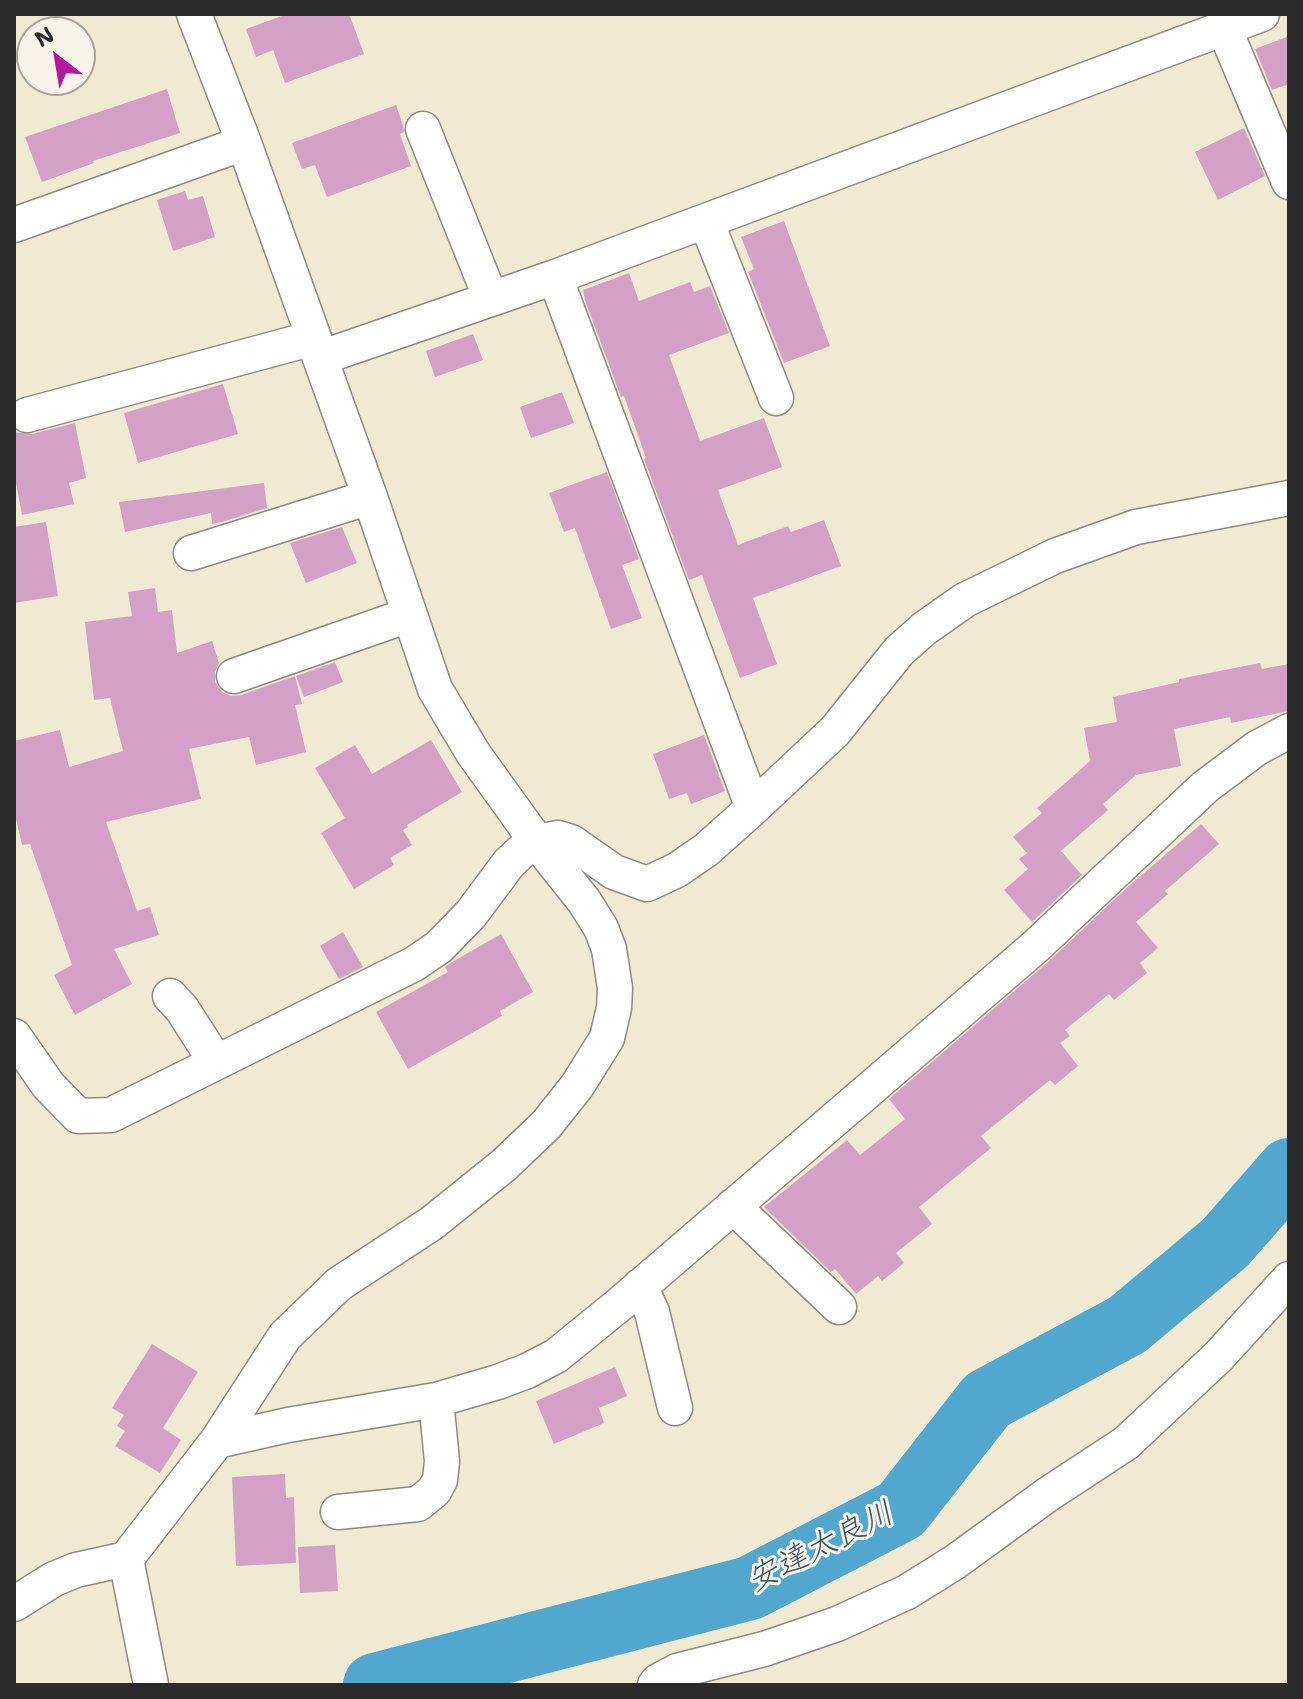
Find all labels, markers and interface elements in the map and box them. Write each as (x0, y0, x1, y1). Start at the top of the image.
north arrow (16, 16, 96, 96)
text: N (29, 20, 59, 54)
water label: 安達太良川 (741, 1495, 901, 1601)

